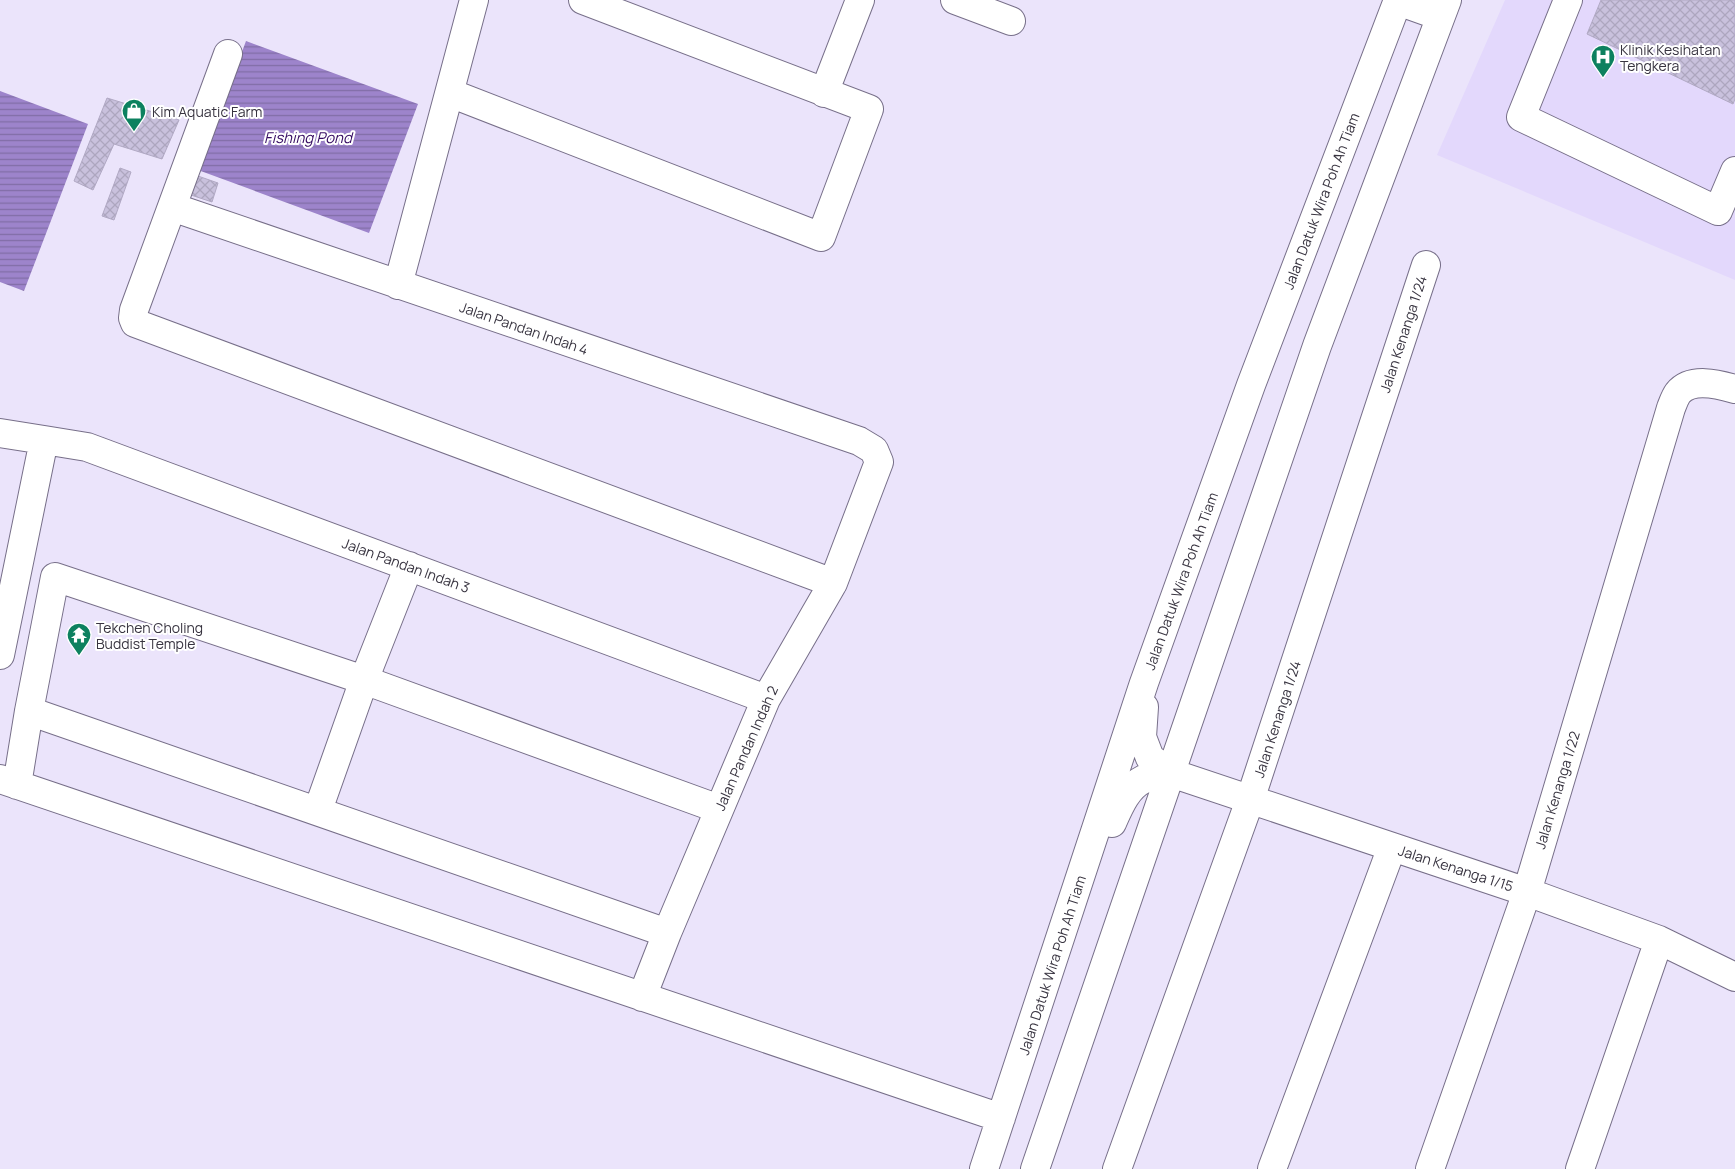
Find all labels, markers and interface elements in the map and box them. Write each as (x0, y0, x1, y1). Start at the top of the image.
place label: Klinik Kesihatan Tengkera (1620, 40, 1721, 75)
hospital icon: Klinik Kesihatan Tengkera (1590, 44, 1616, 78)
shop icon: Kim Aquatic Farm (121, 98, 147, 132)
place label: Kim Aquatic Farm (152, 102, 263, 121)
street label: Jalan Datuk Wira Poh Ah Tiam (1278, 110, 1364, 292)
water label: Fishing Pond (264, 127, 354, 148)
street label: Jalan Kenanga 1/24 (1375, 273, 1431, 395)
street label: Jalan Pandan Indah 4 (457, 297, 591, 359)
street label: Jalan Datuk Wira Poh Ah Tiam (1140, 489, 1222, 672)
street label: Jalan Pandan Indah 3 (340, 533, 472, 597)
place label: Tekchen Choling Buddist Temple (96, 618, 203, 653)
temple icon: Tekchen Choling Buddist Temple (66, 622, 92, 656)
street label: Jalan Kenanga 1/24 (1249, 658, 1305, 780)
street label: Jalan Pandan Indah 2 (710, 683, 782, 813)
street label: Jalan Kenanga 1/22 (1530, 729, 1584, 851)
street label: Jalan Kenanga 1/15 (1396, 840, 1516, 896)
street label: Jalan Datuk Wira Poh Ah Tiam (1014, 873, 1090, 1057)

